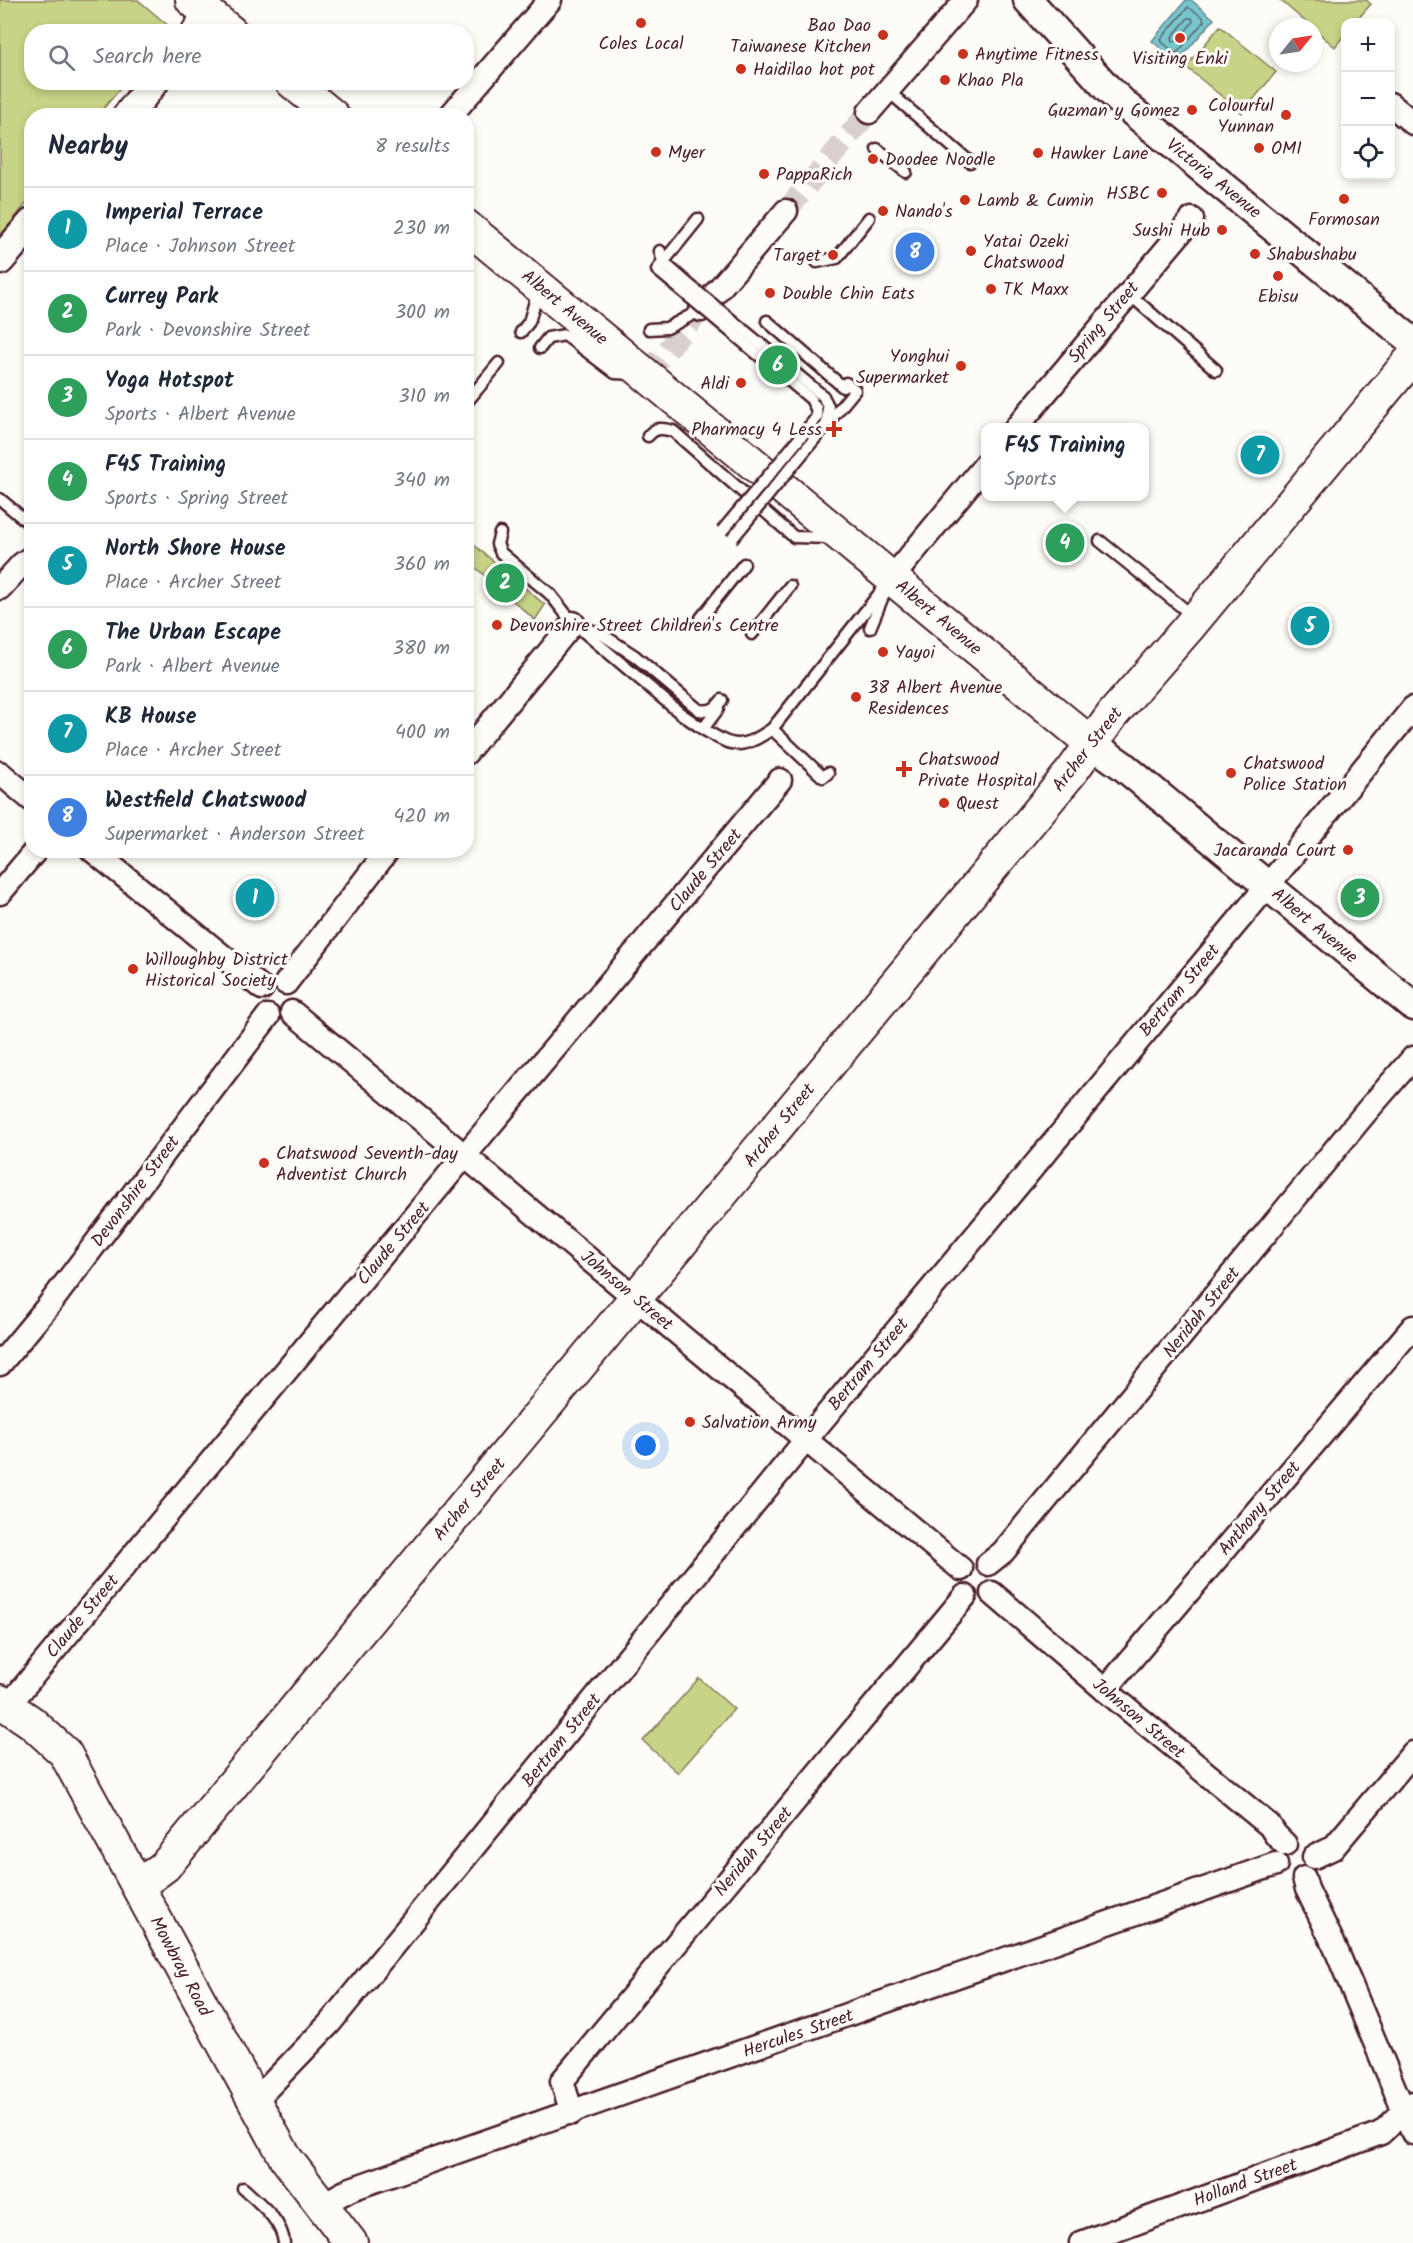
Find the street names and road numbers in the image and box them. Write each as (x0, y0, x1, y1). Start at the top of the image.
street label: Victoria Avenue (1159, 131, 1267, 227)
street label: Albert Avenue (514, 263, 614, 353)
street label: Spring Street (1061, 275, 1148, 370)
street label: Albert Avenue (888, 573, 988, 663)
street label: Archer Street (1046, 700, 1131, 799)
street label: Claude Street (662, 822, 751, 919)
street label: Albert Avenue (1264, 881, 1364, 971)
street label: Bertram Street (1132, 937, 1229, 1044)
street label: Archer Street (737, 1077, 824, 1175)
street label: Devonshire Street (84, 1129, 189, 1254)
street label: Claude Street (350, 1195, 439, 1292)
street label: Johnson Street (573, 1243, 680, 1340)
street label: Neridah Street (1156, 1260, 1249, 1365)
street label: Bertram Street (821, 1311, 918, 1418)
street label: Archer Street (426, 1451, 515, 1548)
street label: Anthony Street (1212, 1454, 1309, 1563)
street label: Claude Street (39, 1568, 128, 1665)
street label: Johnson Street (1085, 1671, 1192, 1768)
street label: Bertram Street (515, 1687, 610, 1794)
street label: Neridah Street (708, 1800, 801, 1904)
street label: Mowbray Road (141, 1911, 219, 2023)
street label: Hercules Street (739, 2002, 859, 2067)
street label: Holland Street (1189, 2151, 1303, 2216)

